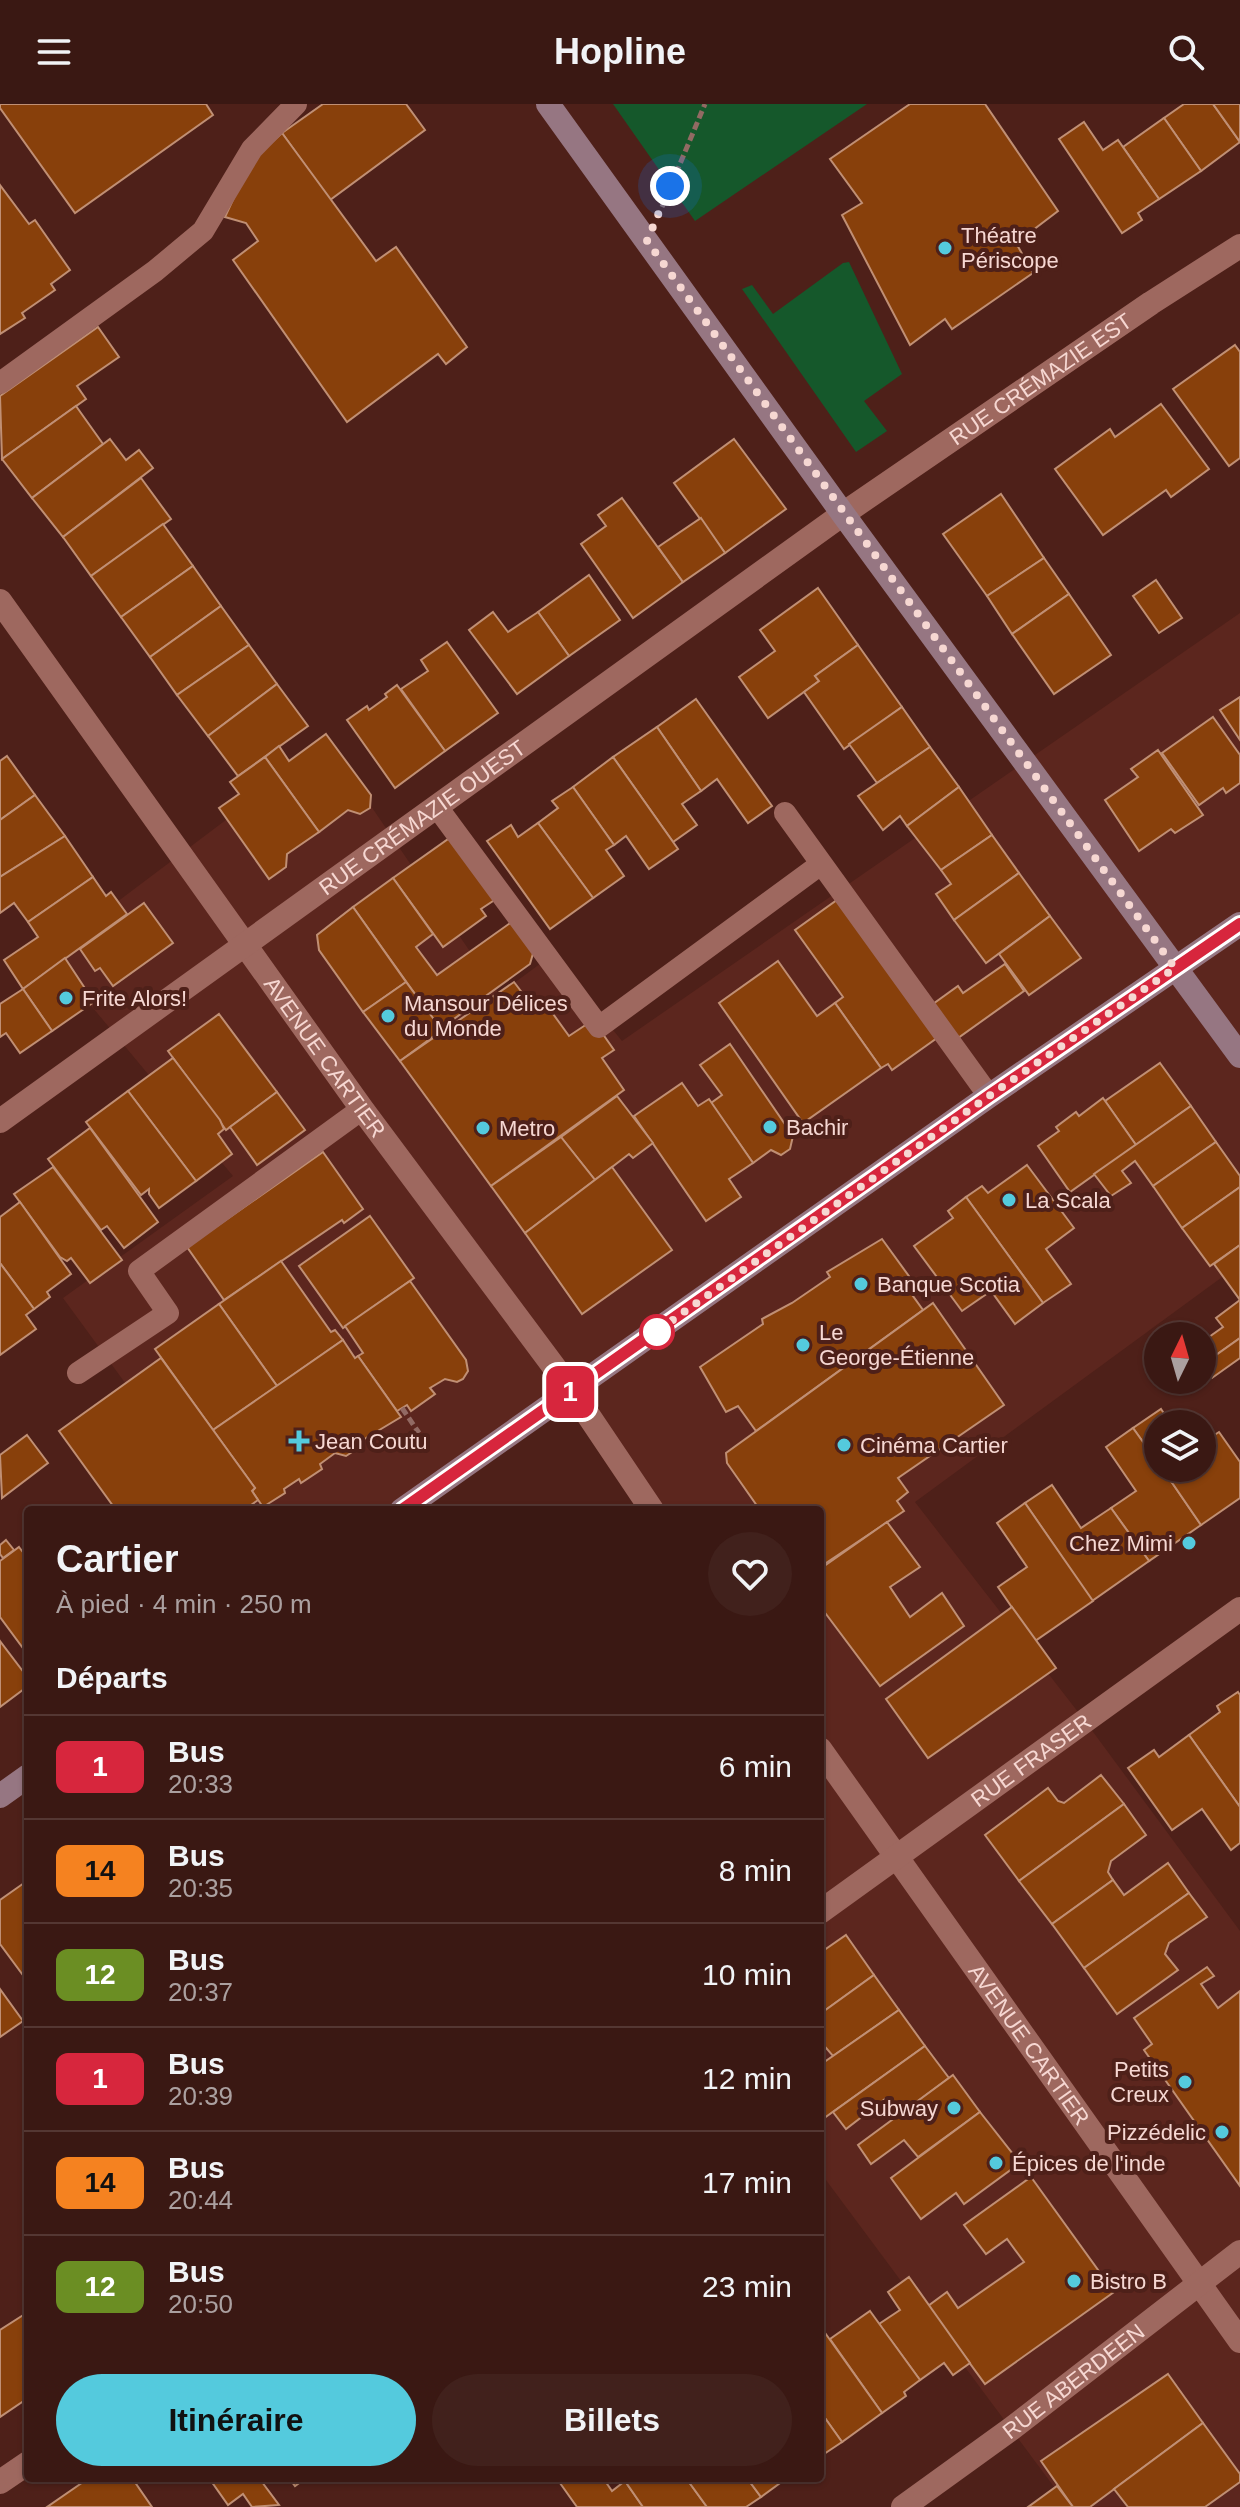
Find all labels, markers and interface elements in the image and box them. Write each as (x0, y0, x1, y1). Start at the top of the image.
icon: menu (32, 30, 76, 74)
icon: search (1164, 30, 1208, 74)
text: Hopline (554, 31, 686, 72)
your location (650, 166, 690, 206)
place label: Théatre Périscope (961, 223, 1059, 273)
marker: Théatre Périscope (936, 239, 954, 257)
street label: RUE CRÉMAZIE EST (944, 308, 1136, 450)
street label: RUE CRÉMAZIE OUEST (314, 734, 530, 900)
street label: AVENUE CARTIER (259, 972, 391, 1142)
place label: Frite Alors! (82, 986, 187, 1011)
marker: Frite Alors! (57, 989, 75, 1007)
place label: Mansour Délices du Monde (404, 991, 568, 1041)
marker: Mansour Délices du Monde (379, 1007, 397, 1025)
place label: Bachir (786, 1115, 848, 1140)
place label: Metro (499, 1116, 555, 1141)
marker: Bachir (761, 1118, 779, 1136)
marker: Metro (474, 1119, 492, 1137)
place label: La Scala (1025, 1188, 1111, 1213)
marker: La Scala (1000, 1191, 1018, 1209)
place label: Banque Scotia (877, 1272, 1021, 1297)
marker: Banque Scotia (852, 1275, 870, 1293)
unlabelled marker (640, 1315, 674, 1349)
place label: Le George-Étienne (819, 1320, 974, 1370)
north arrow (1144, 1322, 1216, 1394)
map controls (1144, 1322, 1216, 1482)
marker: Le George-Étienne (794, 1336, 812, 1354)
line badge: 1 (544, 1366, 596, 1418)
text: 1 (562, 1376, 578, 1407)
button: layers (1144, 1410, 1216, 1482)
place label: Jean Coutu (315, 1429, 428, 1454)
marker: Jean Coutu (290, 1432, 308, 1450)
place label: Cinéma Cartier (860, 1433, 1008, 1458)
marker: Cinéma Cartier (835, 1436, 853, 1454)
place label: Chez Mimi (1069, 1531, 1173, 1556)
button: heart (708, 1532, 792, 1616)
marker: Chez Mimi (1180, 1534, 1198, 1552)
text: Cartier (56, 1538, 179, 1580)
text: À pied · 4 min · 250 m (56, 1589, 312, 1619)
text: Départs (56, 1661, 168, 1694)
street label: RUE FRASER (966, 1708, 1096, 1812)
text: Bus (168, 1735, 225, 1768)
text: 6 min (719, 1750, 792, 1783)
text: 1 (92, 1751, 108, 1782)
text: 20:33 (168, 1769, 233, 1799)
text: Bus (168, 1839, 225, 1872)
text: 8 min (719, 1854, 792, 1887)
text: 14 (84, 1855, 116, 1886)
text: 20:35 (168, 1873, 233, 1903)
text: Bus (168, 1943, 225, 1976)
text: 10 min (702, 1958, 792, 1991)
text: 12 (84, 1959, 116, 1990)
street label: AVENUE CARTIER (964, 1959, 1095, 2129)
text: 20:37 (168, 1977, 233, 2007)
text: Bus (168, 2047, 225, 2080)
place label: Petits Creux (1110, 2057, 1169, 2107)
text: 12 min (702, 2062, 792, 2095)
text: 1 (92, 2063, 108, 2094)
marker: Petits Creux (1176, 2073, 1194, 2091)
text: 20:39 (168, 2081, 233, 2111)
place label: Subway (860, 2096, 938, 2121)
marker: Subway (945, 2099, 963, 2117)
place label: Pizzédelic (1107, 2120, 1206, 2145)
marker: Pizzédelic (1213, 2123, 1231, 2141)
text: Bus (168, 2151, 225, 2184)
place label: Épices de l'inde (1012, 2151, 1165, 2176)
marker: Épices de l'inde (987, 2154, 1005, 2172)
text: 17 min (702, 2166, 792, 2199)
text: 14 (84, 2167, 116, 2198)
text: 20:44 (168, 2185, 233, 2215)
text: Bus (168, 2255, 225, 2288)
place label: Bistro B (1090, 2269, 1167, 2294)
text: 23 min (702, 2270, 792, 2303)
text: 12 (84, 2271, 116, 2302)
marker: Bistro B (1065, 2272, 1083, 2290)
text: 20:50 (168, 2289, 233, 2319)
street label: RUE ABERDEEN (997, 2318, 1149, 2443)
button: Itinéraire (56, 2374, 416, 2466)
button: Billets (432, 2374, 792, 2466)

